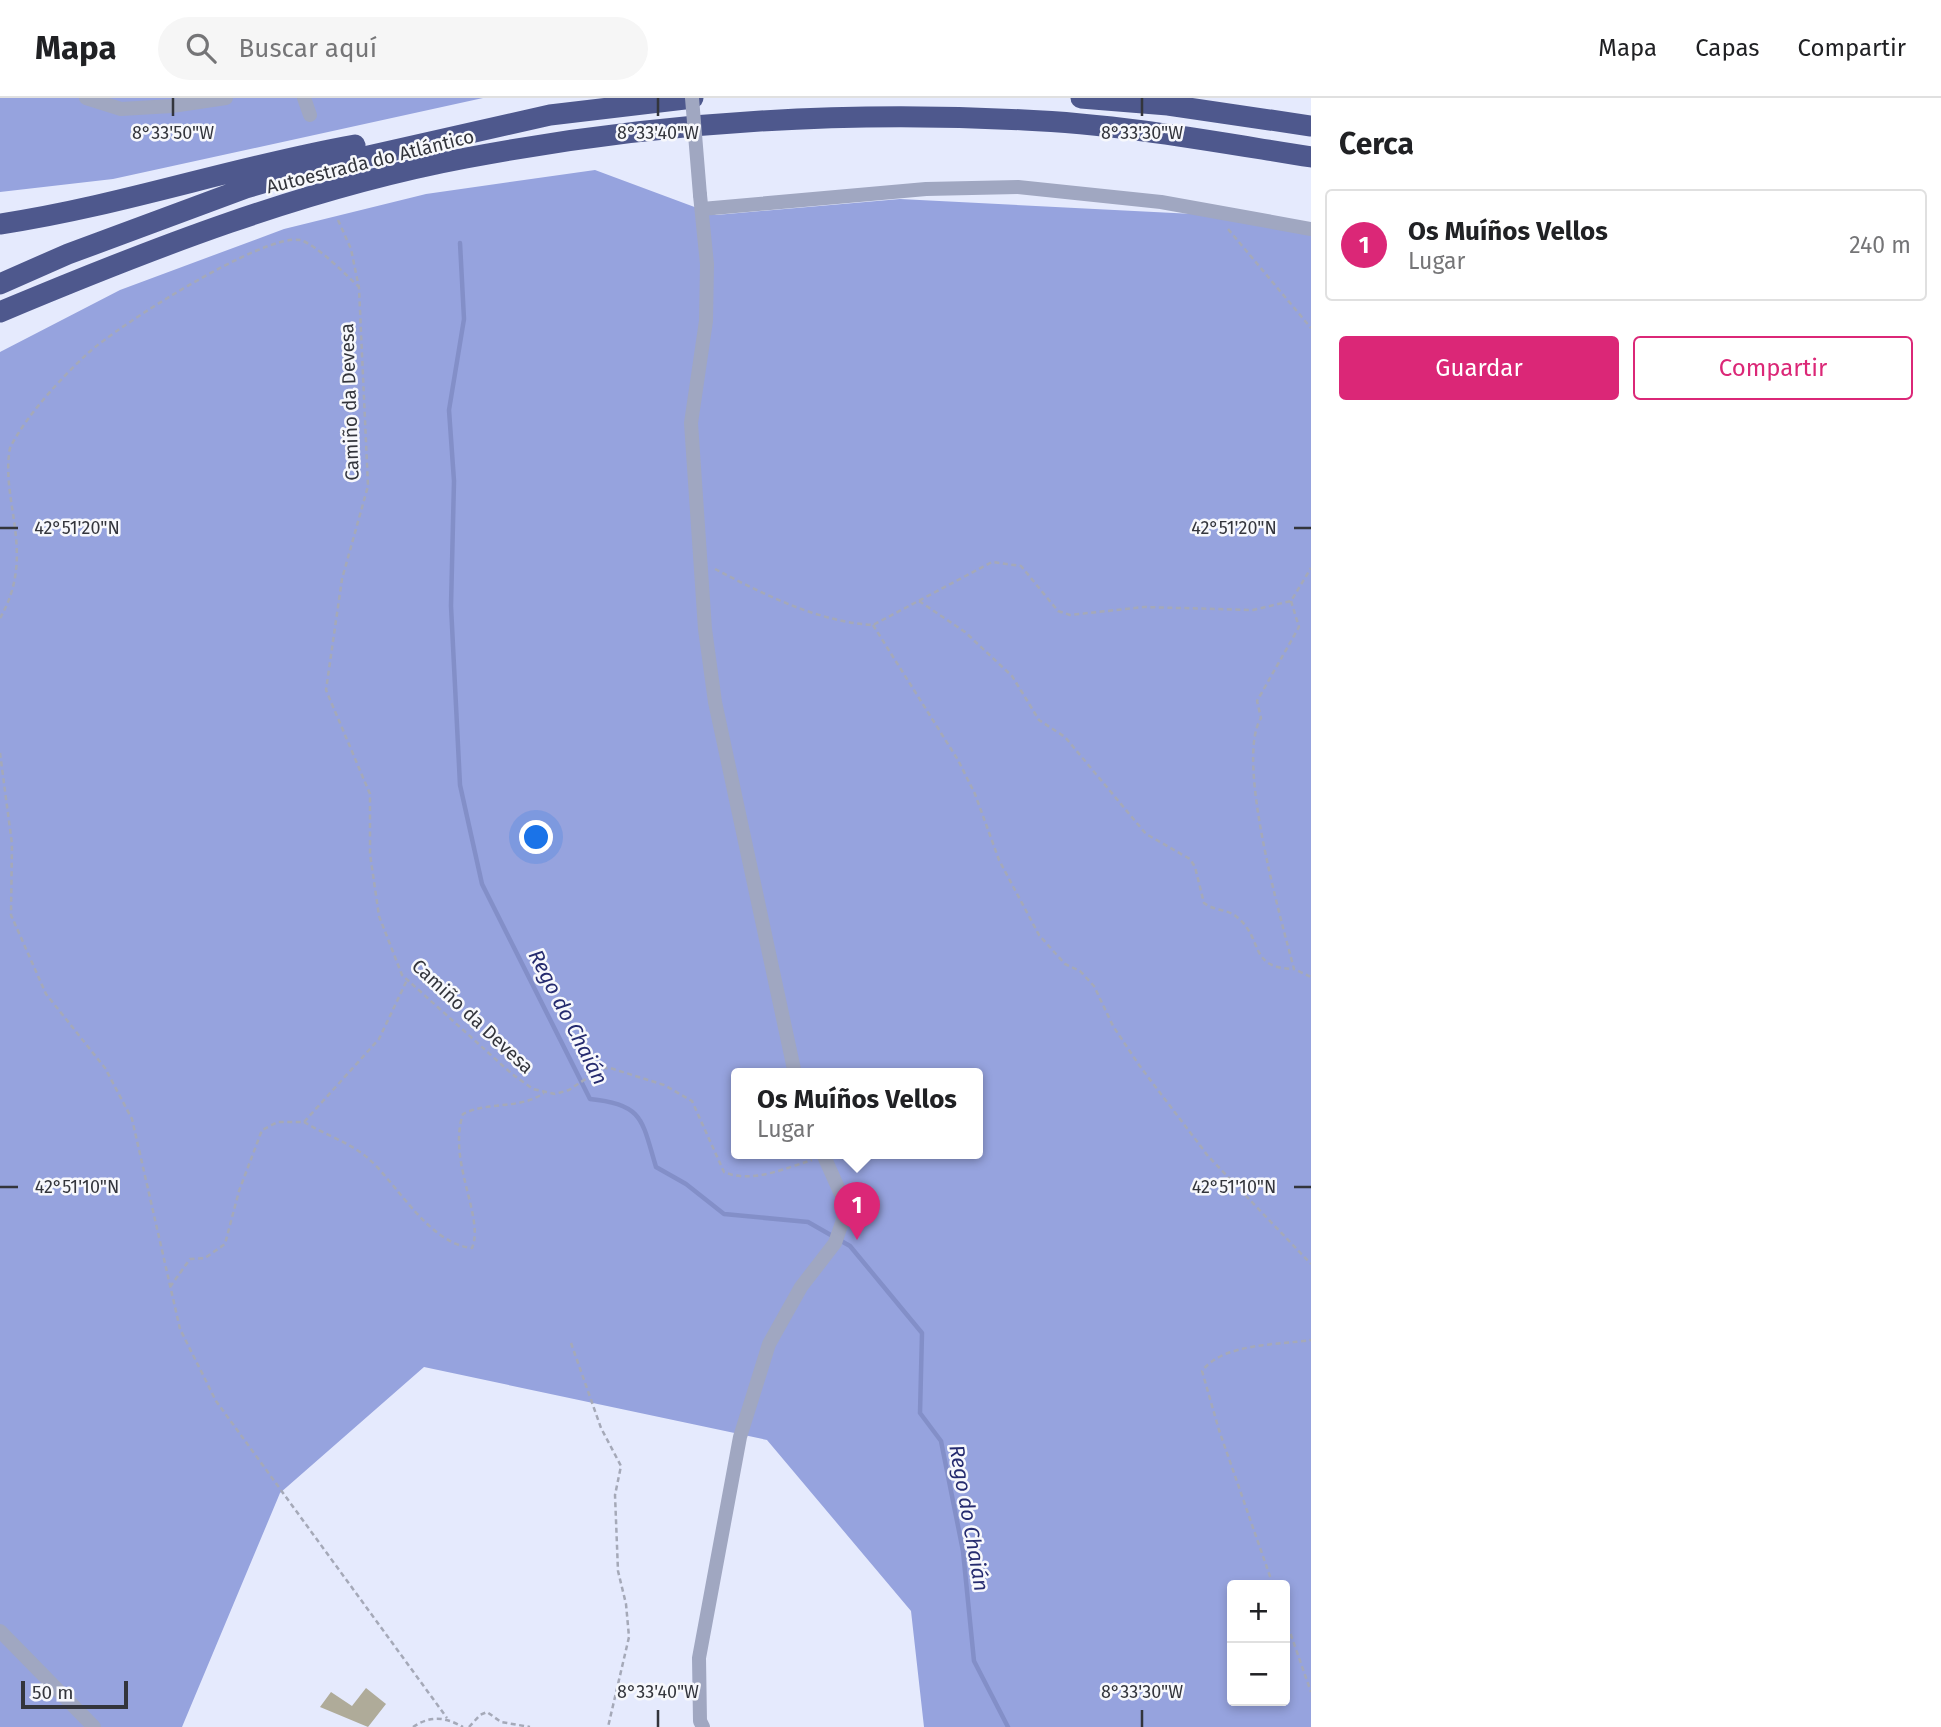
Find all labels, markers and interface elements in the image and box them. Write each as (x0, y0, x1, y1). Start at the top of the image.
search box (158, 17, 648, 80)
text: Mapa (35, 28, 116, 68)
icon: search (182, 29, 220, 67)
text: Buscar aquí (238, 33, 377, 64)
text: Mapa (1598, 34, 1657, 62)
text: Capas (1695, 34, 1759, 62)
text: Compartir (1797, 34, 1906, 62)
text: 8°33'50"W (132, 122, 214, 144)
text: 8°33'40"W (617, 122, 699, 144)
text: 8°33'30"W (1101, 122, 1183, 144)
street label: Autoestrada do Atlántico (264, 125, 476, 198)
text: Cerca (1339, 126, 1414, 162)
text: Os Muíños Vellos (1408, 216, 1608, 247)
text: 1 (1359, 231, 1369, 259)
text: 240 m (1849, 231, 1911, 259)
text: Lugar (1408, 247, 1465, 275)
street label: Camiño da Devesa (335, 323, 364, 481)
button: Guardar (1339, 336, 1619, 400)
button: Compartir (1633, 336, 1913, 400)
text: 42°51'20"N (34, 517, 120, 539)
text: 42°51'20"N (1191, 517, 1277, 539)
your location (519, 820, 553, 854)
water label: Rego do Chaián (523, 945, 613, 1089)
street label: Camiño da Devesa (407, 954, 538, 1079)
popup (731, 1068, 983, 1159)
text: Os Muíños Vellos (757, 1084, 957, 1115)
text: Lugar (757, 1115, 815, 1143)
text: 42°51'10"N (35, 1176, 119, 1198)
text: 42°51'10"N (1192, 1176, 1276, 1198)
pin: 1 (834, 1182, 880, 1240)
water label: Rego do Chaián (943, 1443, 995, 1593)
map controls (1227, 1580, 1290, 1706)
button: + (1227, 1580, 1290, 1643)
button: − (1227, 1643, 1290, 1706)
scale bar (21, 1678, 128, 1710)
text: 50 m (32, 1681, 73, 1704)
text: 8°33'40"W (617, 1681, 699, 1703)
text: 8°33'30"W (1101, 1681, 1183, 1703)

